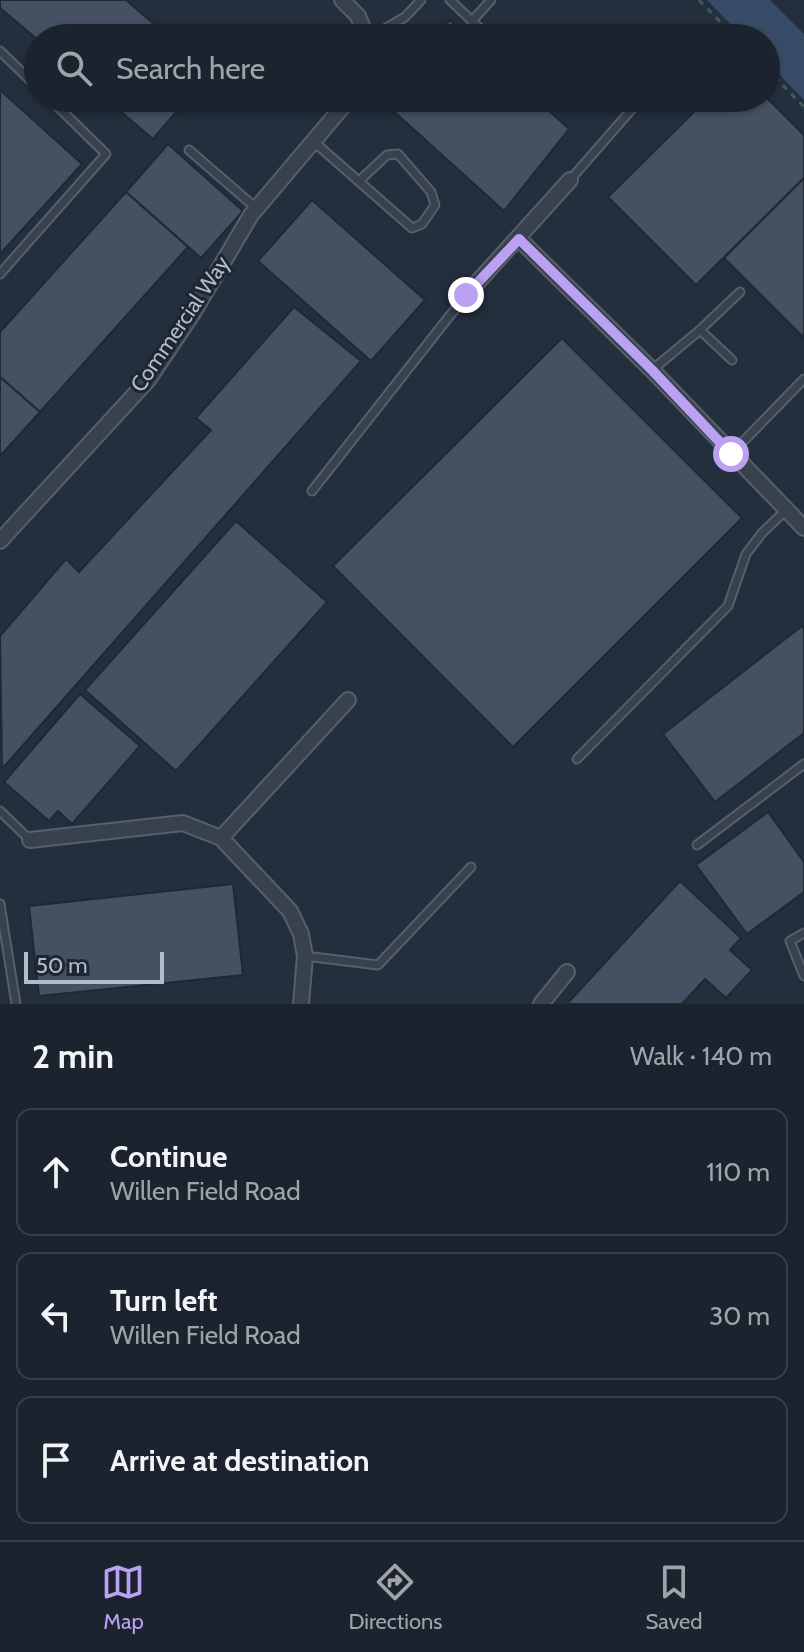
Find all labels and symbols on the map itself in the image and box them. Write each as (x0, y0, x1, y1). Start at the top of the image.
street label: Commercial Way (125, 251, 235, 397)
route end (448, 277, 484, 313)
route start (713, 436, 749, 472)
scale bar (24, 948, 164, 984)

